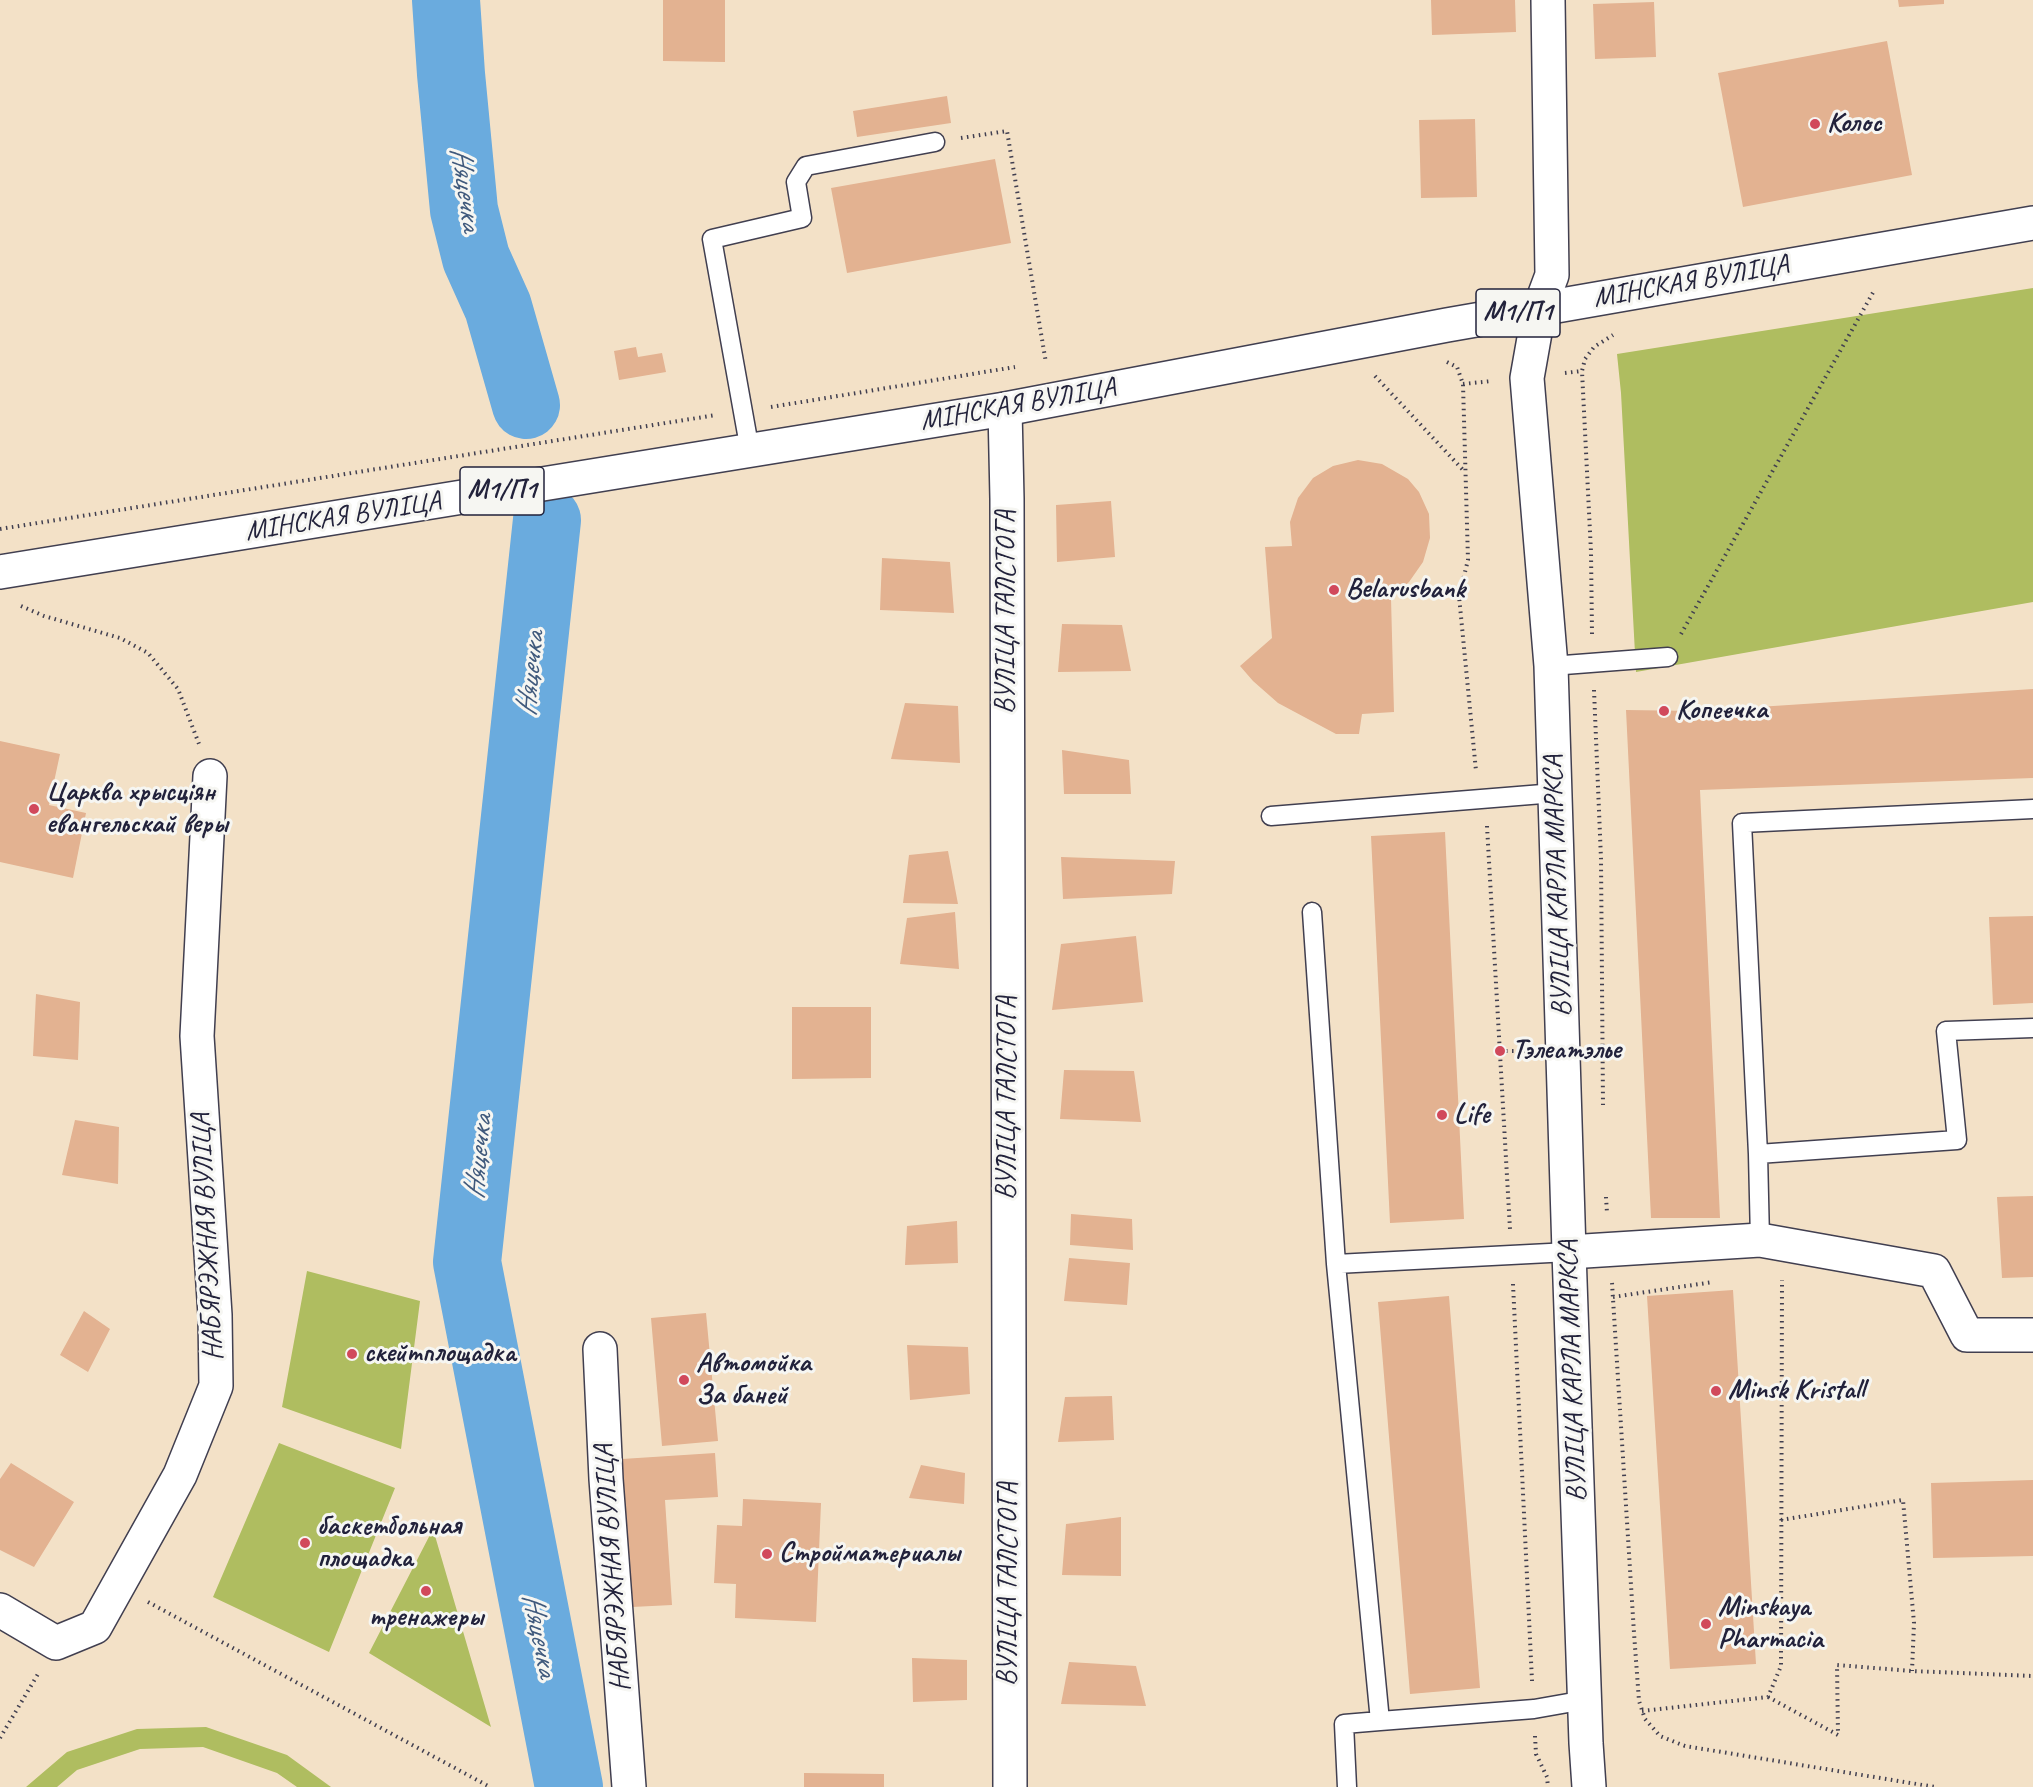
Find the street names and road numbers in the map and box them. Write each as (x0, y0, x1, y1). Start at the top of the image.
street label: МІНСКАЯ ВУЛІЦА (1591, 248, 1791, 316)
road number: М1/П1 (1476, 289, 1560, 337)
street label: МІНСКАЯ ВУЛІЦА (918, 371, 1118, 439)
road number: М1/П1 (460, 467, 544, 515)
street label: МІНСКАЯ ВУЛІЦА (243, 485, 443, 549)
street label: ВУЛІЦА ТАЛСТОГА (990, 510, 1024, 714)
street label: ВУЛІЦА КАРЛА МАРКСА (1537, 755, 1579, 1017)
street label: ВУЛІЦА ТАЛСТОГА (991, 996, 1025, 1200)
street label: НАБЯРЭЖНАЯ ВУЛІЦА (185, 1113, 231, 1361)
street label: ВУЛІЦА КАРЛА МАРКСА (1552, 1240, 1594, 1502)
street label: НАБЯРЭЖНАЯ ВУЛІЦА (588, 1443, 638, 1693)
street label: ВУЛІЦА ТАЛСТОГА (992, 1482, 1026, 1686)

